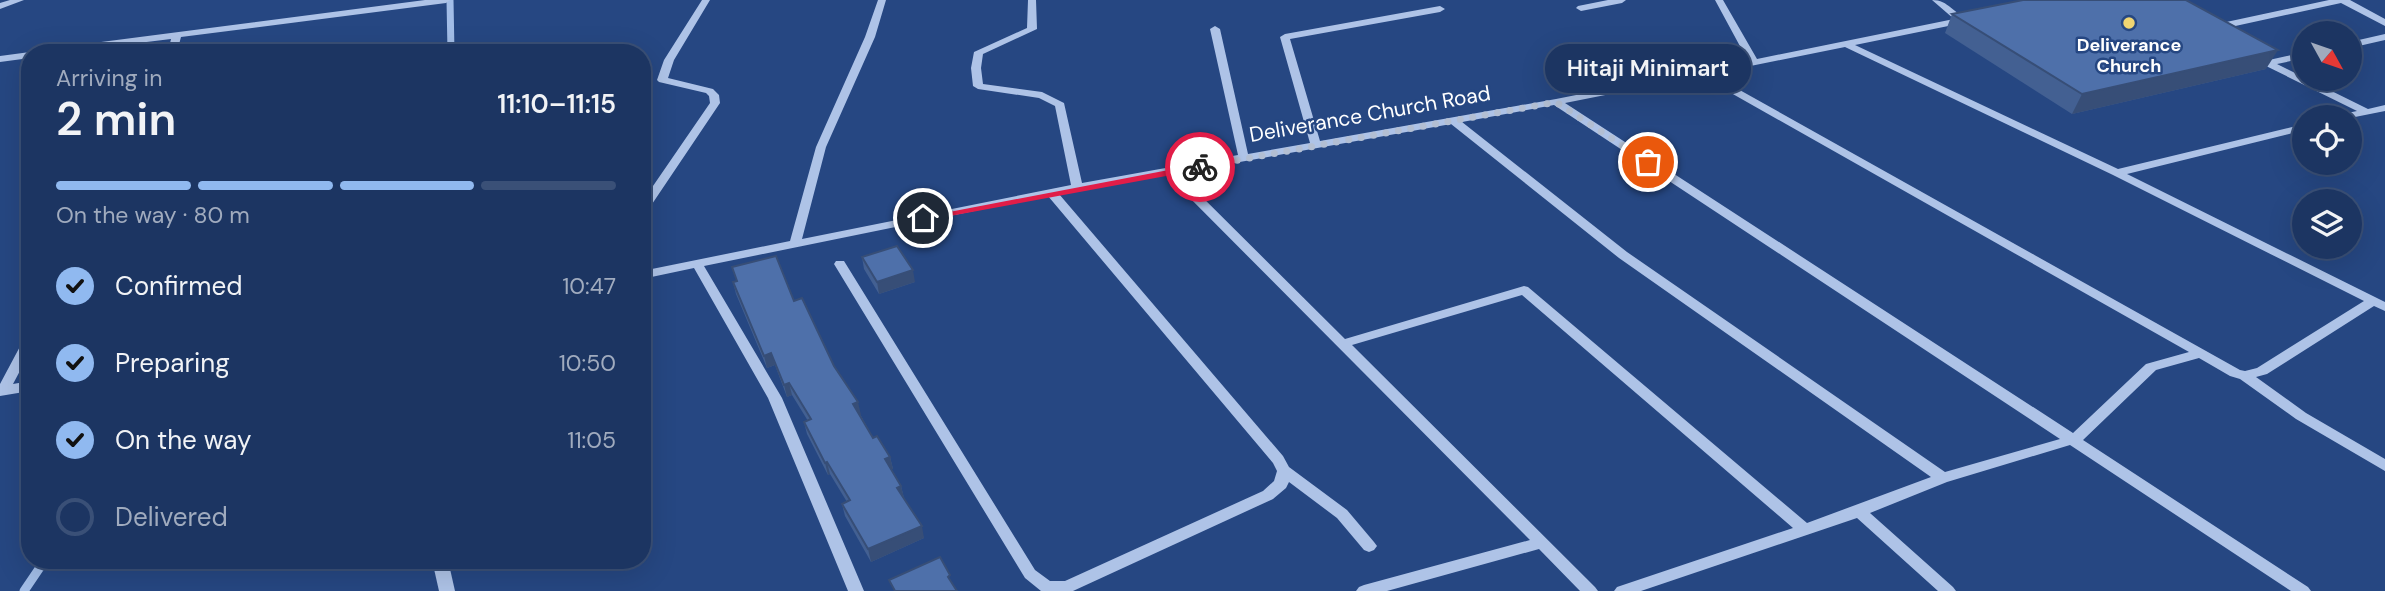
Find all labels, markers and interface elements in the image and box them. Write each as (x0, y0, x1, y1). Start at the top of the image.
marker: Deliverance Church (2121, 15, 2137, 31)
north arrow (2292, 21, 2362, 91)
map controls (2292, 21, 2362, 259)
place label: Deliverance Church (2077, 33, 2181, 78)
callout: Hitaji Minimart (1545, 43, 1751, 92)
text: Hitaji Minimart (1567, 53, 1729, 83)
text: Arriving in (56, 63, 162, 93)
street label: Deliverance Church Road (1247, 79, 1493, 149)
text: 11:10–11:15 (497, 87, 616, 121)
text: 2 min (56, 89, 176, 149)
button: locate (2292, 105, 2362, 175)
courier (1165, 132, 1235, 202)
pin (1618, 132, 1678, 192)
icon: bag (1629, 143, 1667, 181)
icon: bike (1181, 148, 1219, 186)
pin (893, 188, 953, 248)
button: layers (2292, 189, 2362, 259)
icon: home (904, 199, 942, 237)
text: On the way · 80 m (56, 200, 250, 230)
icon: check (56, 267, 94, 305)
text: Confirmed (115, 269, 242, 303)
text: 10:47 (562, 271, 616, 301)
icon: check (56, 344, 94, 382)
text: Preparing (115, 346, 230, 380)
text: 10:50 (559, 348, 616, 378)
icon: check (56, 421, 94, 459)
text: On the way (115, 423, 251, 457)
text: 11:05 (567, 425, 616, 455)
text: Delivered (115, 500, 228, 534)

